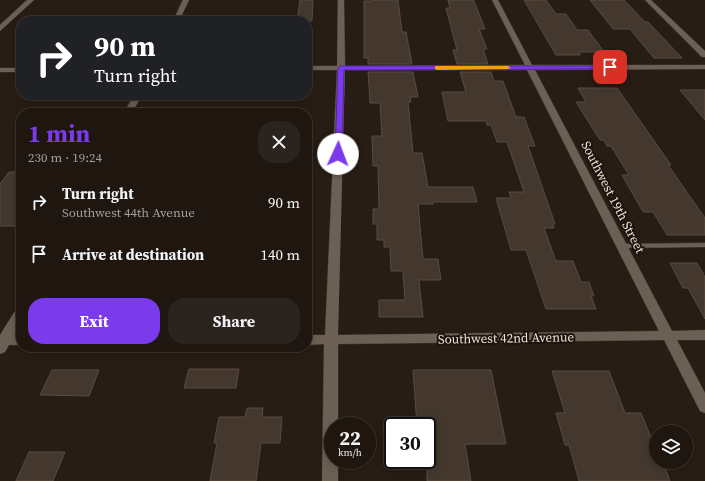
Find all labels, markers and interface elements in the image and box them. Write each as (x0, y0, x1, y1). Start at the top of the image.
text: 90 m (94, 27, 156, 65)
icon: right (28, 32, 80, 84)
pin (593, 50, 627, 84)
icon: arrive (599, 56, 621, 78)
text: Turn right (94, 63, 176, 88)
text: 1 min (28, 117, 90, 150)
button: close (258, 121, 300, 163)
position arrow (317, 133, 359, 175)
street label: Southwest 19th Street (577, 138, 649, 257)
text: 230 m · 19:24 (28, 149, 102, 166)
text: Turn right (62, 183, 134, 204)
icon: right (28, 191, 50, 213)
text: 90 m (268, 192, 300, 213)
text: Southwest 44th Avenue (62, 204, 195, 221)
icon: arrive (28, 243, 50, 265)
text: Arrive at destination (62, 244, 204, 265)
text: 140 m (260, 244, 300, 265)
button: Exit (28, 298, 160, 344)
button: Share (168, 298, 300, 344)
street label: Southwest 42nd Avenue (438, 328, 575, 348)
speed limit sign: 30 (384, 417, 436, 469)
text: 22 (339, 424, 361, 452)
map controls (649, 425, 693, 469)
button: layers (649, 425, 693, 469)
text: km/h (338, 446, 362, 459)

